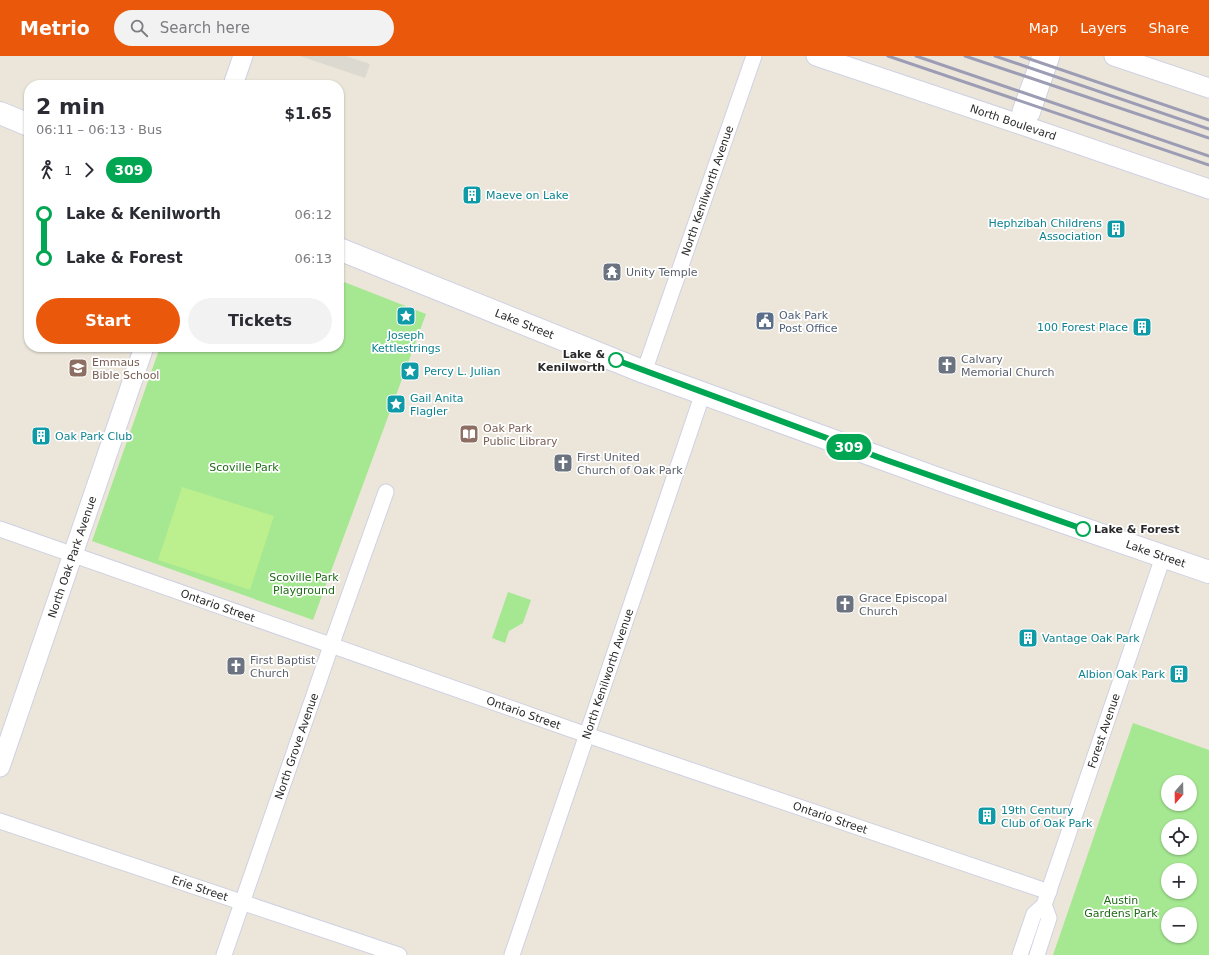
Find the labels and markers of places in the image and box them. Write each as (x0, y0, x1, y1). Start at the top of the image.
building icon: Maeve on Lake (461, 184, 483, 206)
place label: Maeve on Lake (486, 189, 569, 202)
place label: Hephzibah Childrens Association (988, 217, 1102, 243)
building icon: Hephzibah Childrens Association (1105, 218, 1127, 240)
temple icon: Unity Temple (601, 261, 623, 283)
place label: Unity Temple (626, 266, 698, 279)
place icon: Joseph Kettlestrings (395, 305, 417, 327)
place label: Oak Park Post Office (779, 309, 838, 335)
public building icon: Oak Park Post Office (754, 310, 776, 332)
building icon: 100 Forest Place (1131, 316, 1153, 338)
place label: 100 Forest Place (1037, 321, 1128, 334)
place label: Joseph Kettlestrings (371, 329, 441, 355)
place label: Lake & Kenilworth (538, 348, 605, 374)
marker: Lake & Kenilworth (608, 352, 624, 368)
place label: Calvary Memorial Church (961, 353, 1055, 379)
church icon: Calvary Memorial Church (936, 354, 958, 376)
place label: Emmaus Bible School (92, 356, 159, 382)
school or university icon: Emmaus Bible School (67, 357, 89, 379)
place icon: Percy L. Julian (399, 360, 421, 382)
place label: Percy L. Julian (424, 365, 501, 378)
place label: Gail Anita Flagler (410, 392, 463, 418)
place icon: Gail Anita Flagler (385, 393, 407, 415)
place label: Oak Park Public Library (483, 422, 558, 448)
library icon: Oak Park Public Library (458, 423, 480, 445)
building icon: Oak Park Club (30, 425, 52, 447)
place label: Oak Park Club (55, 430, 132, 443)
place label: First United Church of Oak Park (577, 451, 683, 477)
church icon: First United Church of Oak Park (552, 452, 574, 474)
marker: Lake & Forest (1075, 521, 1091, 537)
place label: Lake & Forest (1094, 523, 1179, 536)
place label: Grace Episcopal Church (859, 592, 947, 618)
church icon: Grace Episcopal Church (834, 593, 856, 615)
building icon: Vantage Oak Park (1017, 627, 1039, 649)
place label: Vantage Oak Park (1042, 632, 1140, 645)
place label: First Baptist Church (250, 654, 316, 680)
church icon: First Baptist Church (225, 655, 247, 677)
building icon: Albion Oak Park (1168, 663, 1190, 685)
place label: Albion Oak Park (1078, 668, 1166, 681)
place label: 19th Century Club of Oak Park (1001, 804, 1093, 830)
building icon: 19th Century Club of Oak Park (976, 805, 998, 827)

